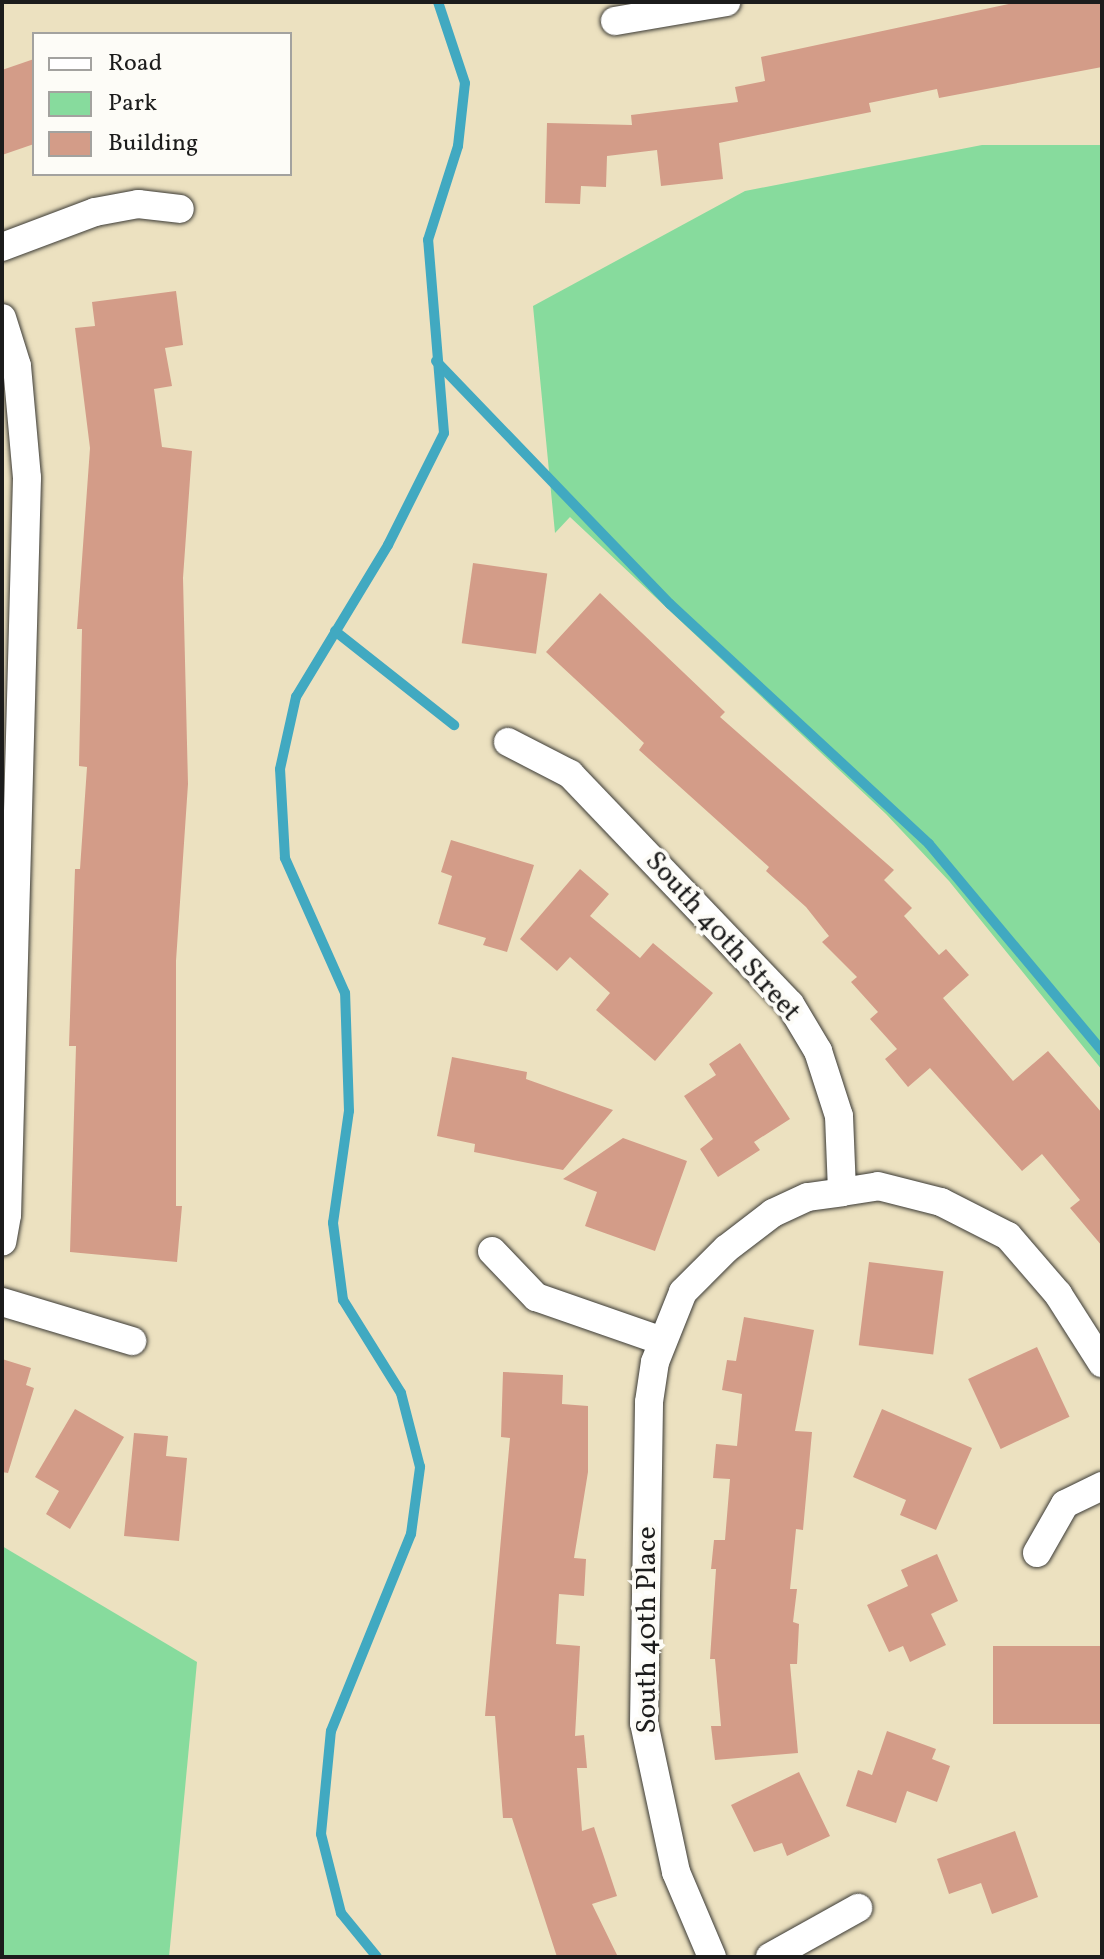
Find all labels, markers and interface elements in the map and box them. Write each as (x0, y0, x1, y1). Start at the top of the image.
legend (32, 32, 292, 176)
text: Road (108, 47, 162, 81)
text: Park (108, 87, 157, 121)
text: Building (108, 127, 198, 161)
street label: South 40th Street (637, 845, 807, 1029)
street label: South 40th Place (631, 1526, 665, 1734)

